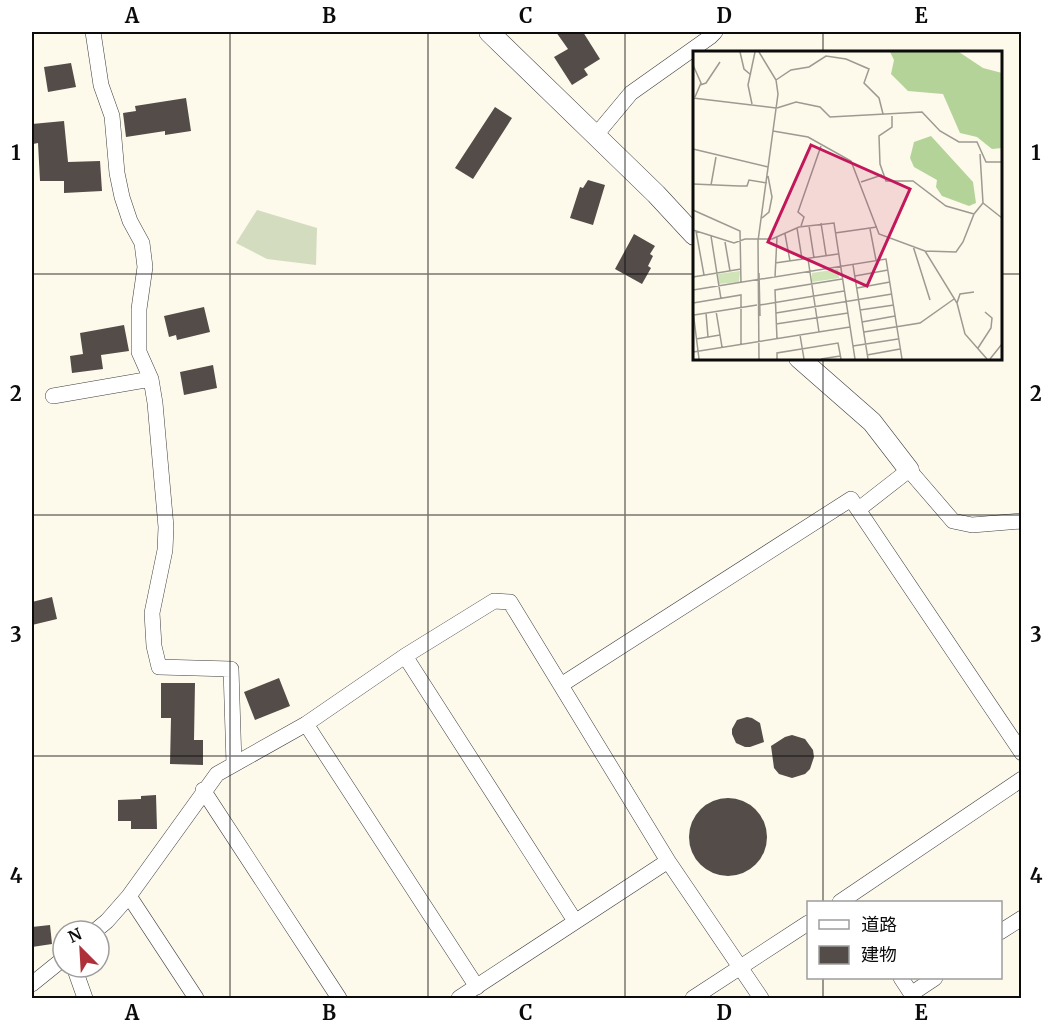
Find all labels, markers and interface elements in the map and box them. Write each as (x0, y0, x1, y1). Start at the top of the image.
text: A (124, 3, 140, 28)
text: B (322, 3, 336, 28)
text: C (519, 3, 533, 28)
text: D (716, 3, 732, 28)
text: E (914, 3, 928, 28)
inset map (693, 51, 1002, 360)
text: 1 (11, 140, 21, 165)
text: 1 (1031, 140, 1041, 165)
text: 2 (10, 381, 22, 406)
text: 2 (1030, 381, 1042, 406)
text: 3 (10, 622, 22, 647)
text: 3 (1030, 622, 1042, 647)
text: 4 (10, 863, 23, 888)
text: 4 (1030, 863, 1043, 888)
legend (807, 901, 1002, 979)
text: 道路 (861, 913, 897, 936)
north arrow (51, 919, 111, 979)
text: N (65, 923, 85, 947)
text: 建物 (861, 943, 897, 966)
text: A (124, 1000, 140, 1025)
text: B (322, 1000, 336, 1025)
text: C (519, 1000, 533, 1025)
text: D (716, 1000, 732, 1025)
text: E (914, 1000, 928, 1025)

